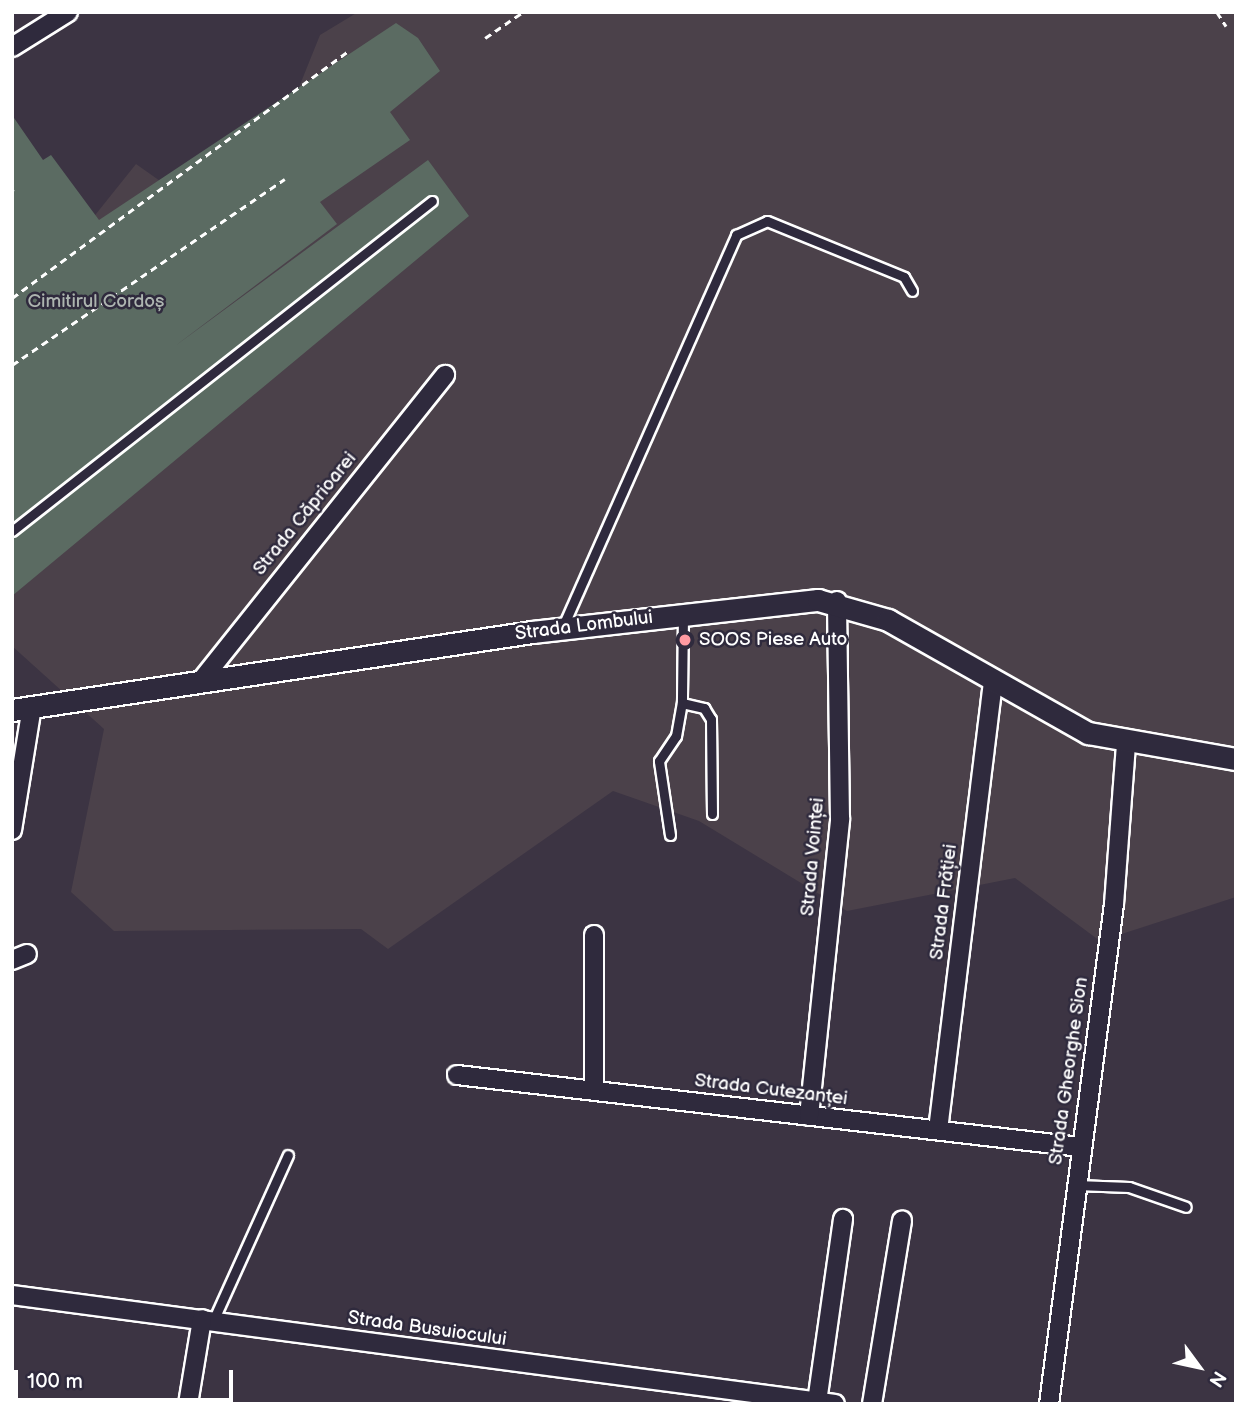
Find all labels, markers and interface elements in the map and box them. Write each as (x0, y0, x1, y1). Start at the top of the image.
park label: Cimitirul Cordoș (27, 291, 165, 313)
street label: Strada Căprioarei (248, 448, 362, 580)
street label: Strada Lombului (514, 606, 654, 646)
place label: SOOS Piese Auto (699, 629, 847, 651)
marker: SOOS Piese Auto (677, 632, 693, 648)
street label: Strada Voinței (796, 797, 830, 917)
street label: Strada Frăției (926, 843, 962, 961)
street label: Strada Gheorghe Sion (1044, 975, 1094, 1167)
street label: Strada Cutezanței (693, 1069, 849, 1111)
street label: Strada Busuiocului (346, 1307, 508, 1351)
north arrow (1164, 1332, 1234, 1402)
scale bar (18, 1356, 236, 1400)
text: N (1203, 1366, 1231, 1391)
text: 100 m (27, 1369, 83, 1394)

